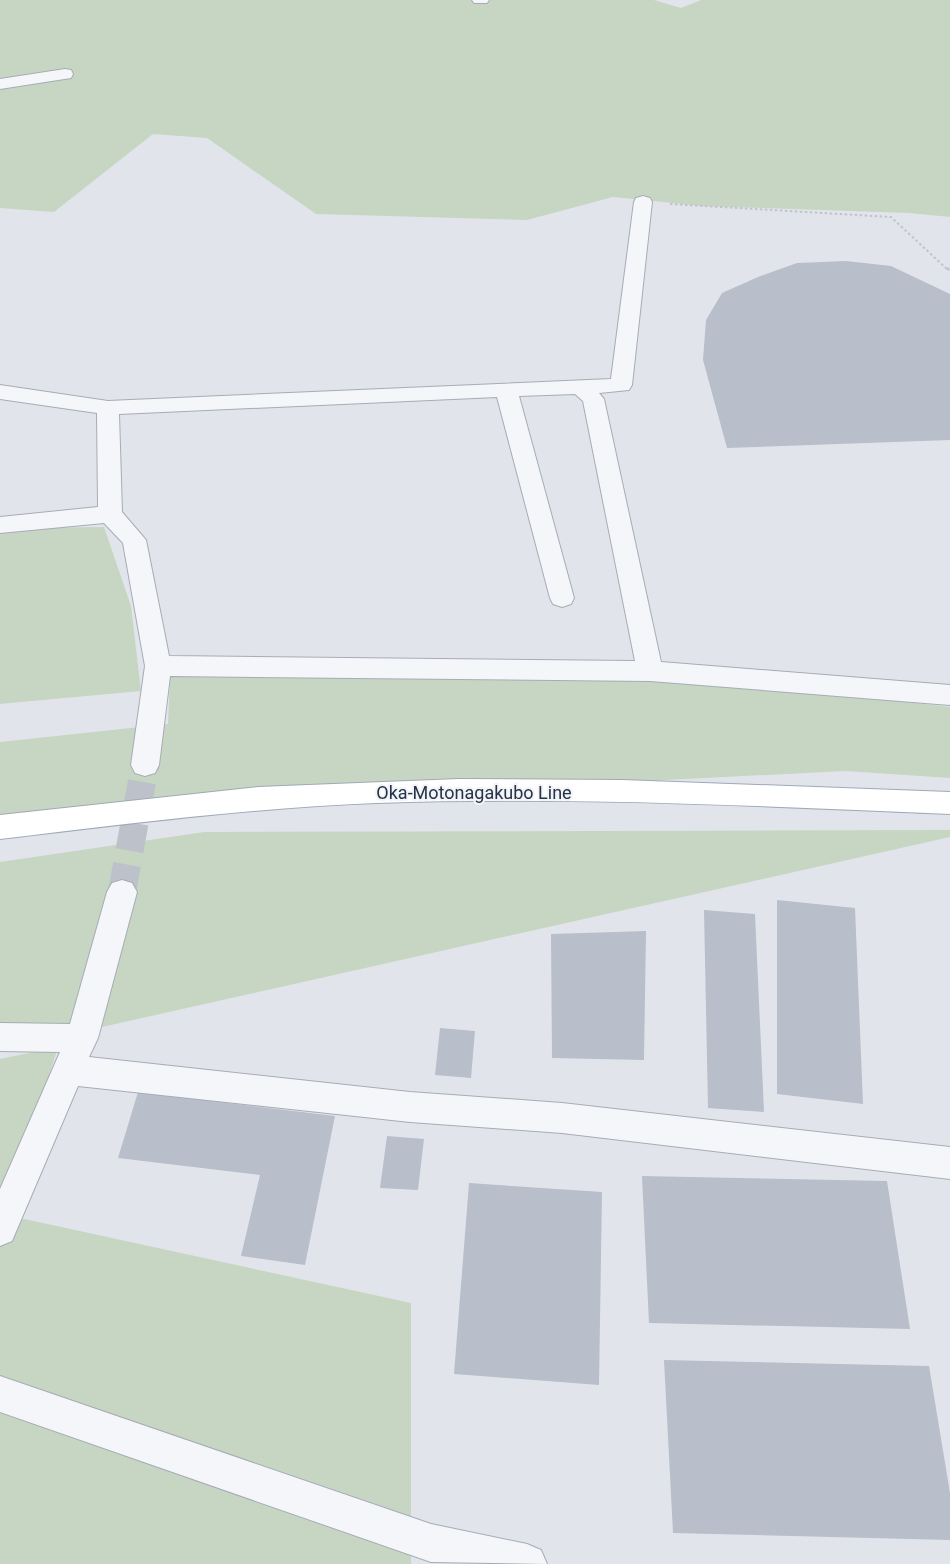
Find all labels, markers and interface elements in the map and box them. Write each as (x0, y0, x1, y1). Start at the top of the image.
street label: Oka-Motonagakubo Line (376, 782, 572, 803)

